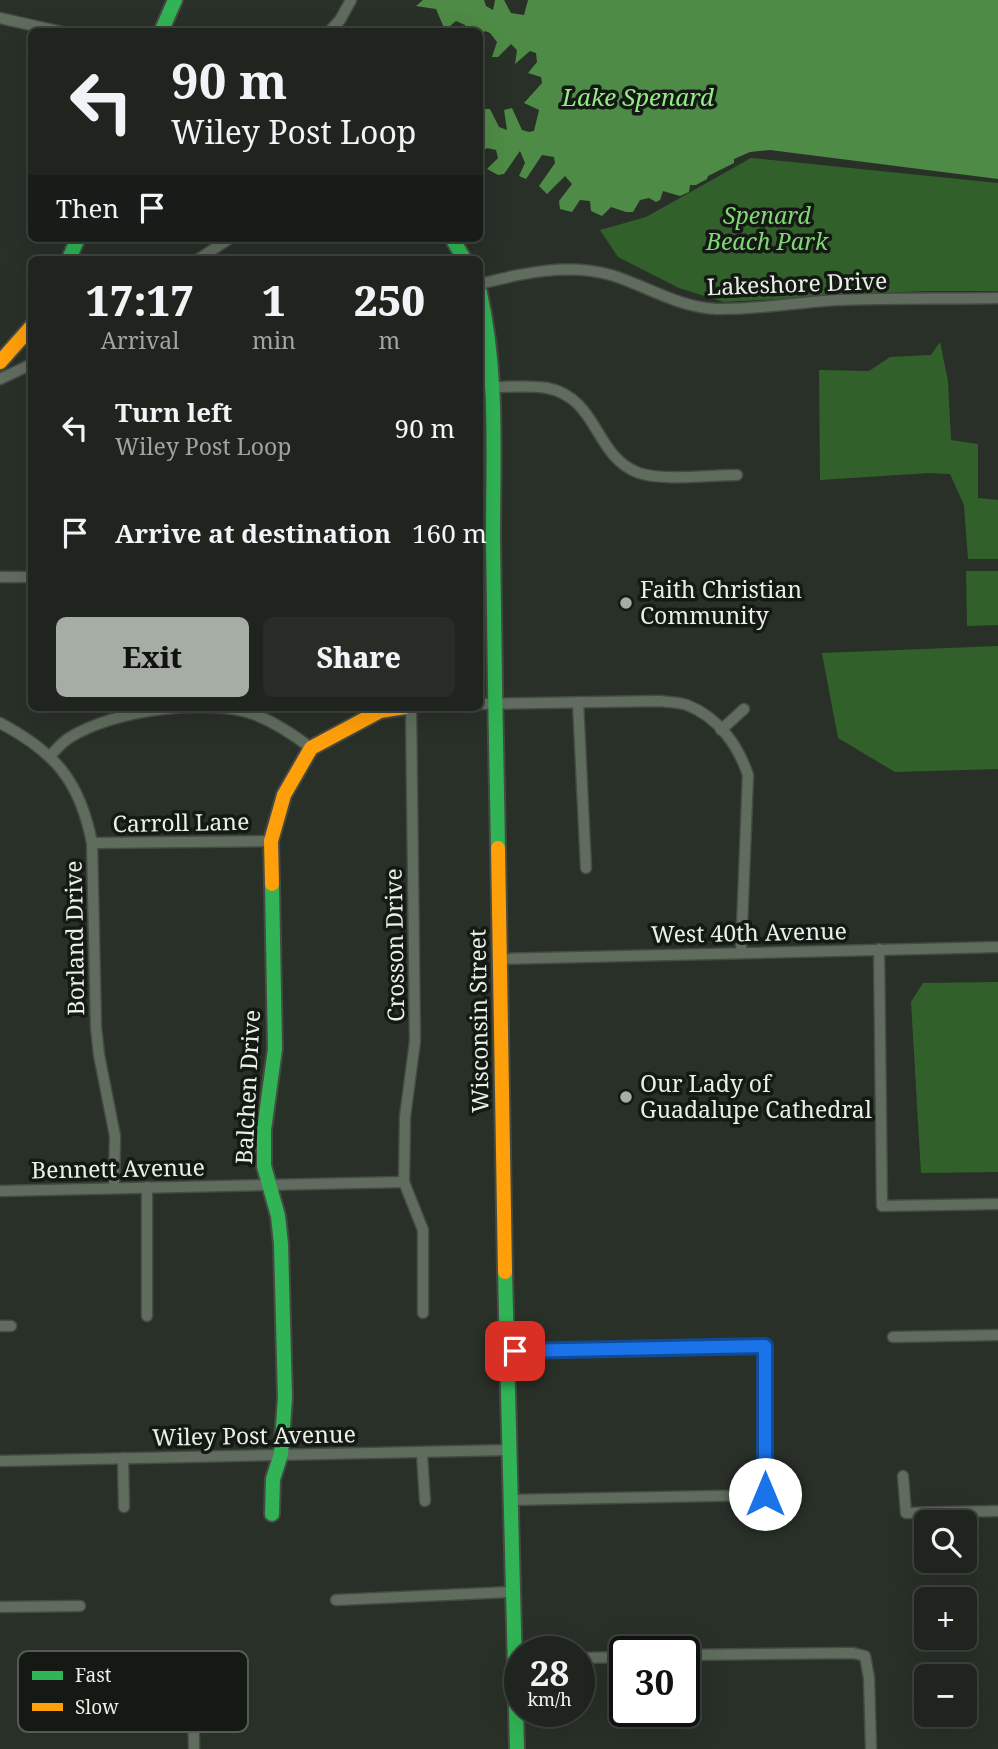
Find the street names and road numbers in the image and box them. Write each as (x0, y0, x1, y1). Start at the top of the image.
street label: Lakeshore Drive (706, 264, 888, 302)
street label: Carroll Lane (112, 805, 250, 839)
street label: Borland Drive (57, 860, 91, 1016)
street label: Crosson Drive (377, 868, 411, 1022)
street label: West 40th Avenue (651, 914, 847, 950)
street label: Wisconsin Street (460, 929, 496, 1113)
street label: Balchen Drive (227, 1009, 267, 1165)
street label: Bennett Avenue (31, 1150, 205, 1186)
street label: Wiley Post Avenue (152, 1417, 356, 1453)

